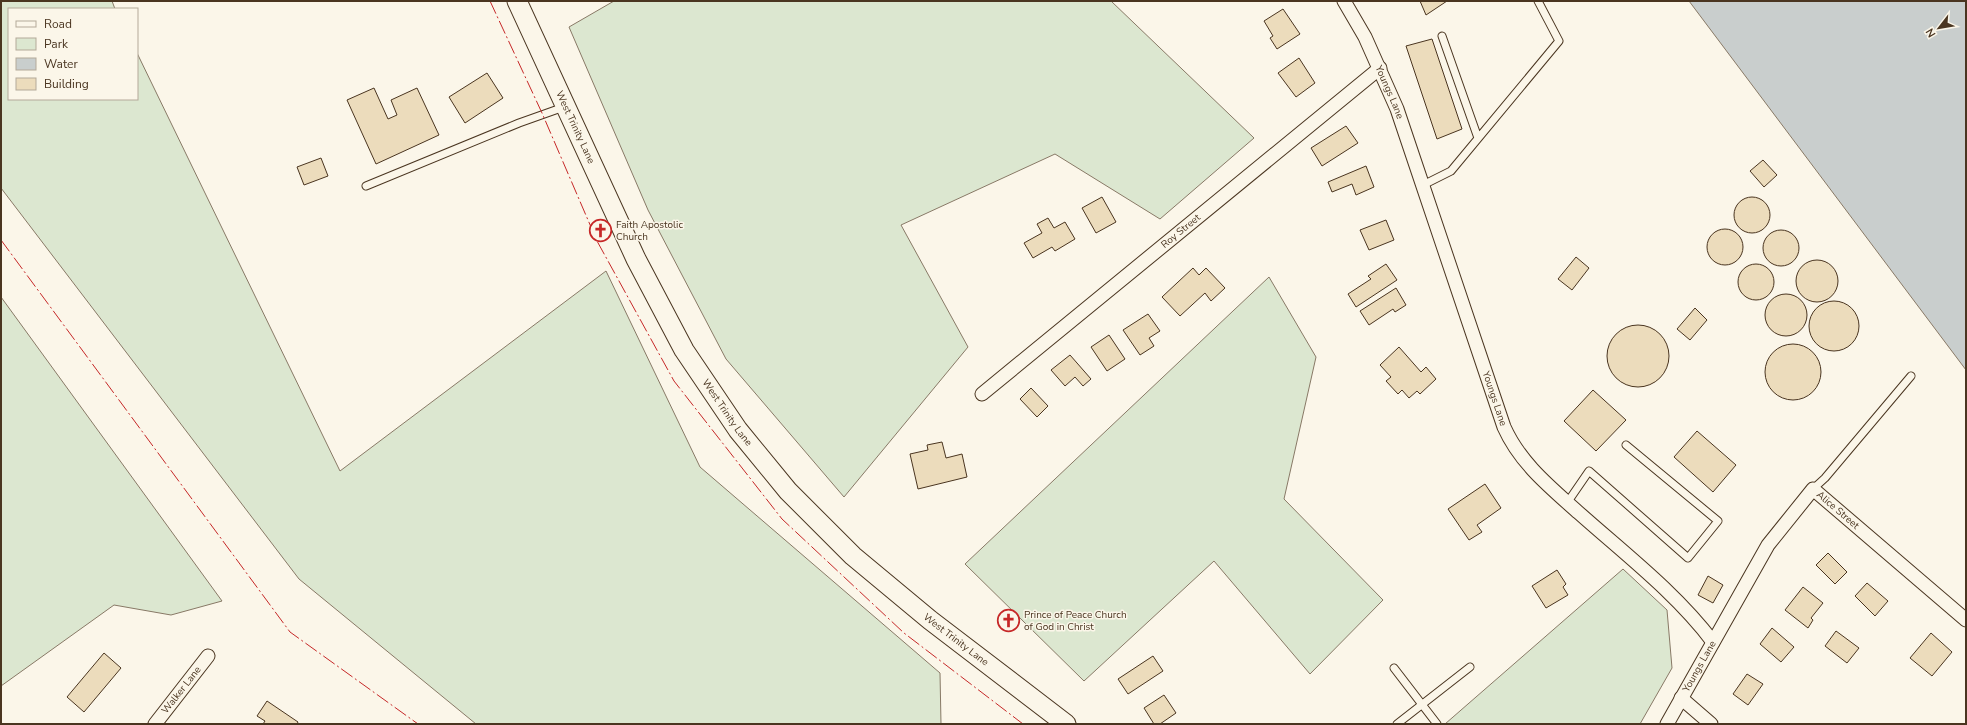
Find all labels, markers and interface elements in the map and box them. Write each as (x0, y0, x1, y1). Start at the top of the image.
legend (8, 8, 138, 100)
north arrow (1919, 8, 1959, 48)
text: Road (44, 16, 72, 32)
text: N (1922, 26, 1939, 40)
text: Park (44, 36, 69, 52)
text: Water (44, 56, 78, 72)
street label: Youngs Lane (1371, 62, 1407, 121)
text: Building (44, 76, 89, 92)
street label: West Trinity Lane (552, 88, 598, 166)
street label: Roy Street (1158, 210, 1204, 251)
church icon: Faith Apostolic Church (587, 218, 613, 244)
place label: Faith Apostolic Church (616, 218, 683, 244)
street label: Youngs Lane (1478, 368, 1510, 428)
street label: West Trinity Lane (699, 376, 755, 449)
street label: Alice Street (1813, 488, 1863, 533)
church icon: Prince of Peace Church of God in Christ (996, 608, 1022, 634)
place label: Prince of Peace Church of God in Christ (1024, 608, 1127, 634)
street label: West Trinity Lane (920, 610, 991, 669)
street label: Youngs Lane (1679, 638, 1720, 696)
street label: Walker Lane (158, 663, 204, 717)

